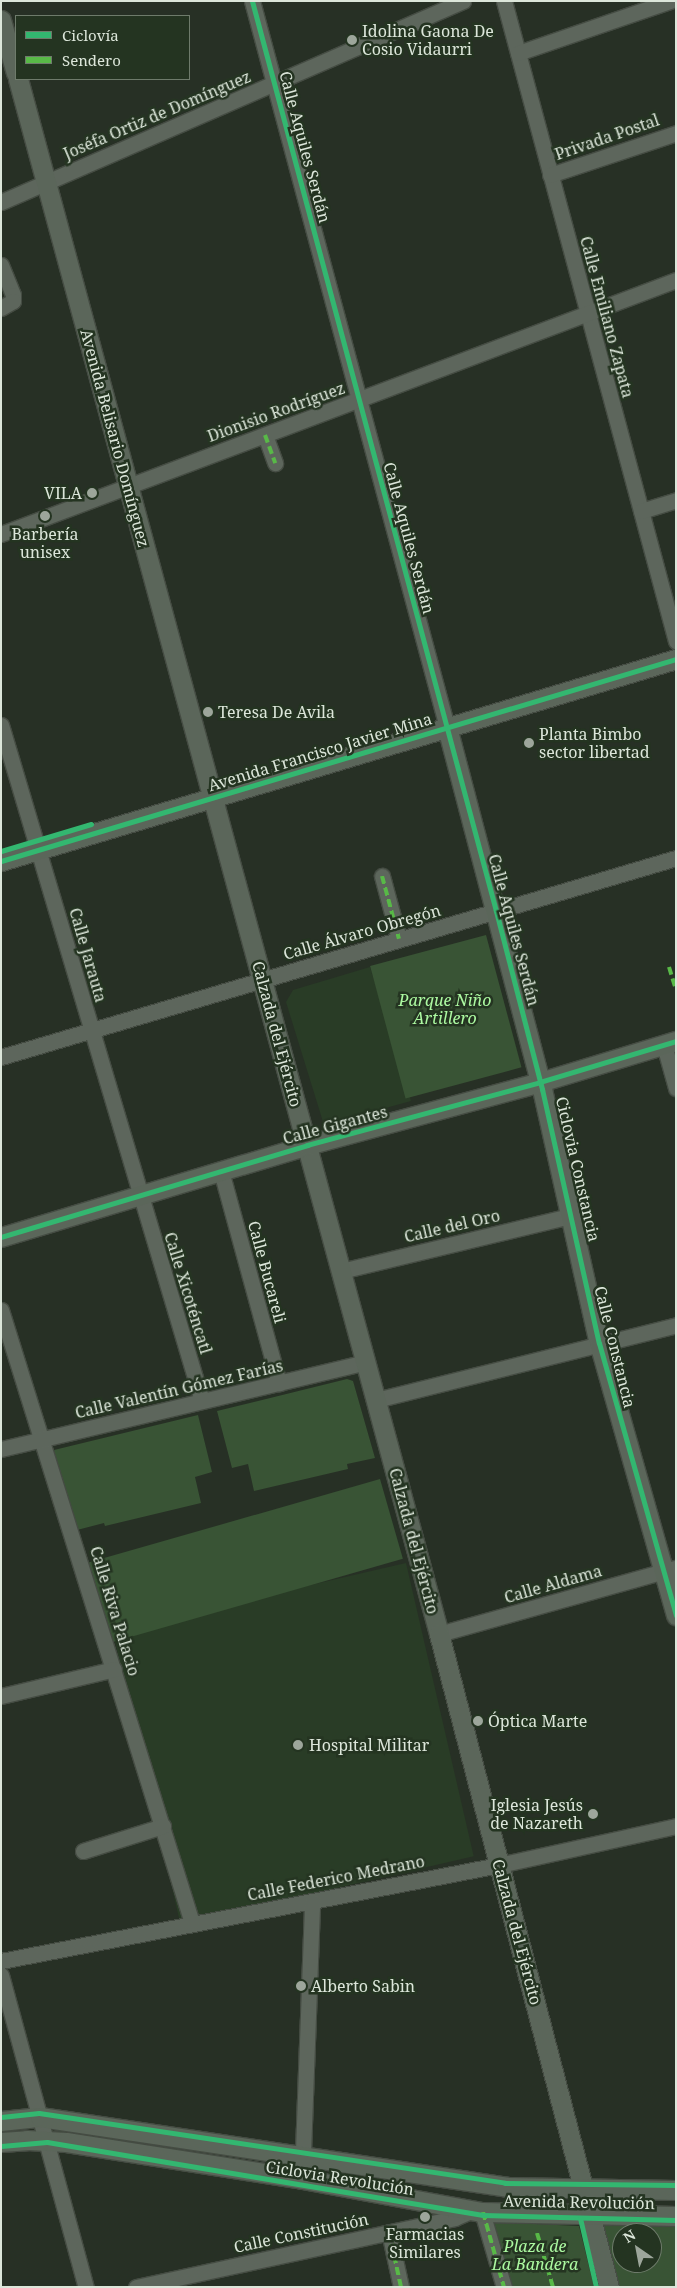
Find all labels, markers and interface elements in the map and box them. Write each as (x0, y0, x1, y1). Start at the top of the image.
legend (15, 15, 190, 80)
place label: Idolina Gaona De Cosio Vidaurri (362, 21, 494, 59)
text: Ciclovía (62, 25, 119, 45)
marker: Idolina Gaona De Cosio Vidaurri (346, 34, 358, 46)
text: Sendero (62, 50, 121, 70)
street label: Joséfa Ortiz de Domínguez (60, 67, 254, 163)
street label: Calle Aquiles Serdán (275, 69, 335, 225)
street label: Privada Postal (552, 110, 662, 164)
street label: Calle Emiliano Zapata (576, 234, 638, 400)
street label: Avenida Belisario Domínguez (77, 327, 153, 549)
street label: Dionisio Rodríguez (205, 378, 347, 446)
street label: Calle Aquiles Serdán (379, 460, 439, 616)
place label: VILA (44, 483, 82, 503)
marker: VILA (86, 487, 98, 499)
marker: Barbería unisex (39, 510, 51, 522)
place label: Barbería unisex (11, 524, 79, 562)
place label: Teresa De Avila (218, 702, 335, 722)
marker: Teresa De Avila (202, 706, 214, 718)
street label: Avenida Francisco Javier Mina (206, 709, 434, 795)
place label: Planta Bimbo sector libertad (539, 724, 650, 762)
marker: Planta Bimbo sector libertad (523, 737, 535, 749)
street label: Calle Aquiles Serdán (484, 852, 544, 1008)
street label: Calle Álvaro Obregón (281, 900, 443, 964)
street label: Calle Jarauta (65, 906, 111, 1004)
street label: Calzada del Ejército (248, 959, 306, 1109)
park label: Parque Niño Artillero (399, 990, 491, 1028)
street label: Ciclovia Constancia (552, 1095, 604, 1243)
street label: Calle Gigantes (281, 1102, 389, 1148)
street label: Calle del Oro (402, 1206, 502, 1246)
street label: Calle Bucareli (244, 1219, 290, 1325)
street label: Calle Xicoténcatl (160, 1230, 216, 1356)
street label: Calle Constancia (591, 1284, 639, 1410)
street label: Calle Valentín Gómez Farías (73, 1356, 285, 1422)
street label: Calzada del Ejército (385, 1466, 443, 1616)
street label: Calle Riva Palacio (86, 1544, 144, 1678)
street label: Calle Aldama (502, 1561, 604, 1607)
place label: Óptica Marte (488, 1711, 587, 1731)
marker: Óptica Marte (472, 1715, 484, 1727)
place label: Hospital Militar (309, 1735, 429, 1755)
marker: Hospital Militar (291, 1738, 305, 1752)
place label: Iglesia Jesús de Nazareth (490, 1795, 583, 1833)
marker: Iglesia Jesús de Nazareth (587, 1808, 599, 1820)
street label: Calle Federico Medrano (246, 1851, 426, 1905)
street label: Calzada del Ejército (488, 1857, 546, 2007)
place label: Alberto Sabin (311, 1976, 415, 1996)
marker: Alberto Sabin (295, 1980, 307, 1992)
street label: Ciclovia Revolución (265, 2157, 415, 2199)
street label: Avenida Revolución (503, 2191, 655, 2213)
street label: Calle Constitución (232, 2209, 370, 2257)
marker: Farmacias Similares (419, 2211, 431, 2223)
north arrow (612, 2223, 662, 2273)
place label: Farmacias Similares (386, 2224, 464, 2262)
text: N (619, 2225, 639, 2247)
park label: Plaza de La Bandera (492, 2236, 578, 2274)

